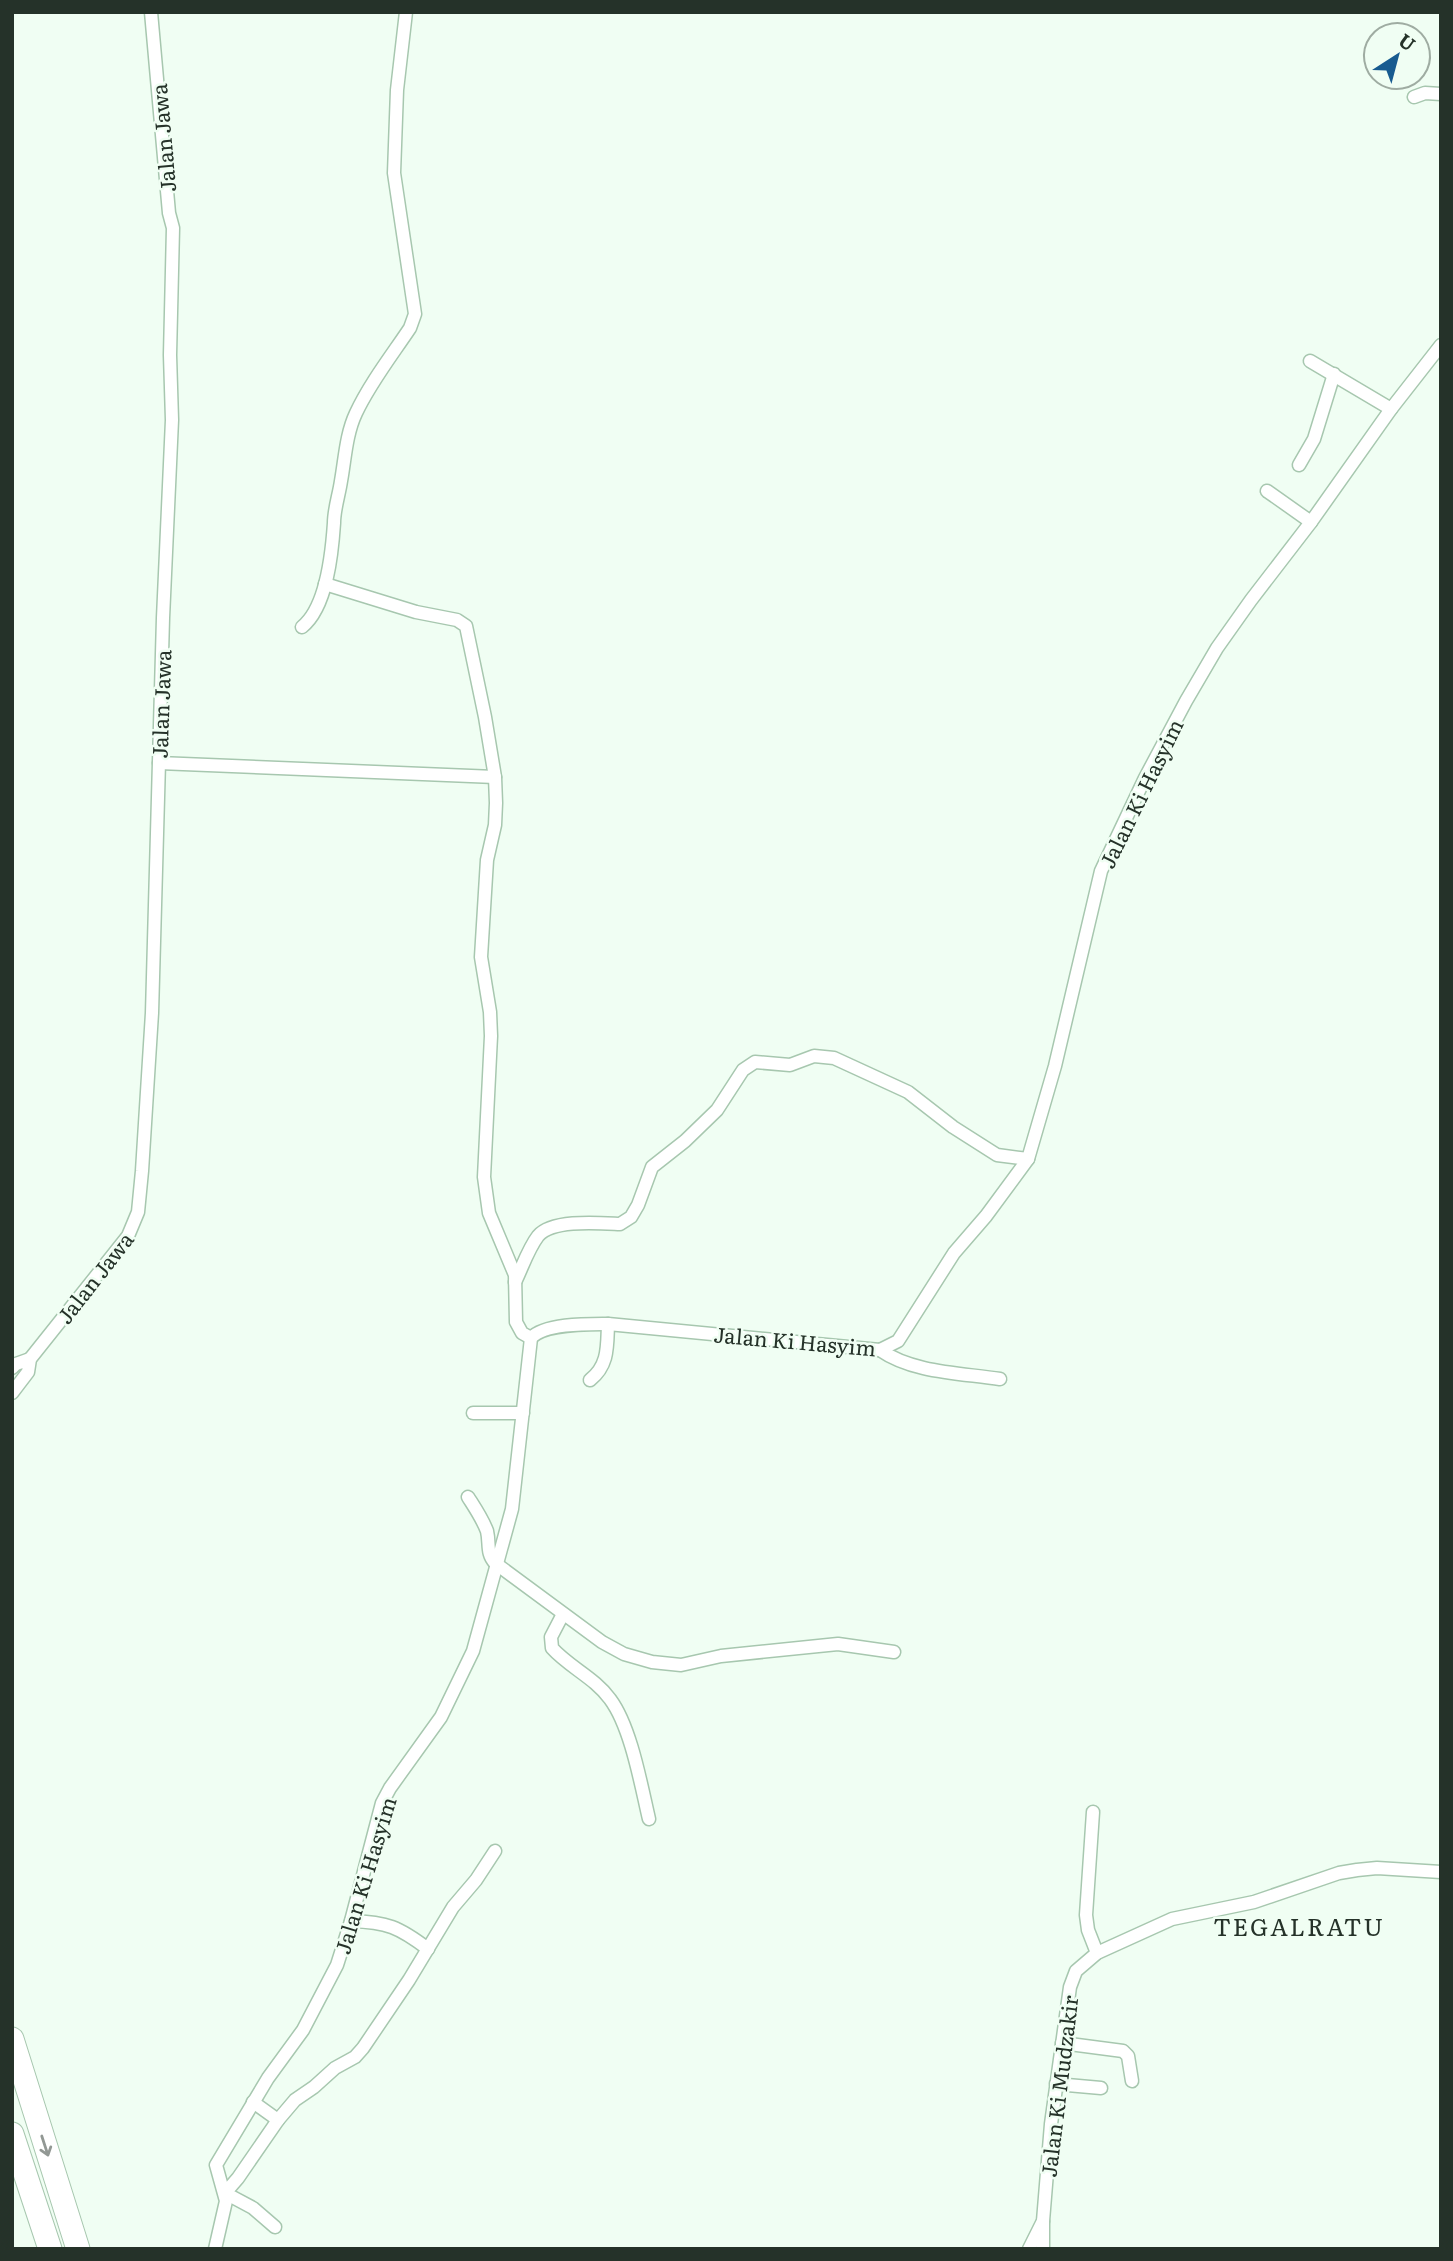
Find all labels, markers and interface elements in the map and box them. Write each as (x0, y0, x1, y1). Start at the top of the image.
north arrow (1362, 21, 1432, 91)
text: U (1393, 26, 1422, 57)
street label: Jalan Jawa (142, 82, 182, 194)
street label: Jalan Jawa (143, 648, 177, 759)
street label: Jalan Ki Hasyim (1090, 713, 1190, 873)
street label: Jalan Jawa (48, 1224, 140, 1329)
street label: Jalan Ki Hasyim (712, 1317, 878, 1363)
street label: Jalan Ki Hasyim (325, 1793, 403, 1957)
district label: TEGALRATU (1213, 1908, 1385, 1943)
street label: Jalan Ki Mudzakir (1031, 1993, 1085, 2179)
one-way arrow (40, 2134, 53, 2156)

